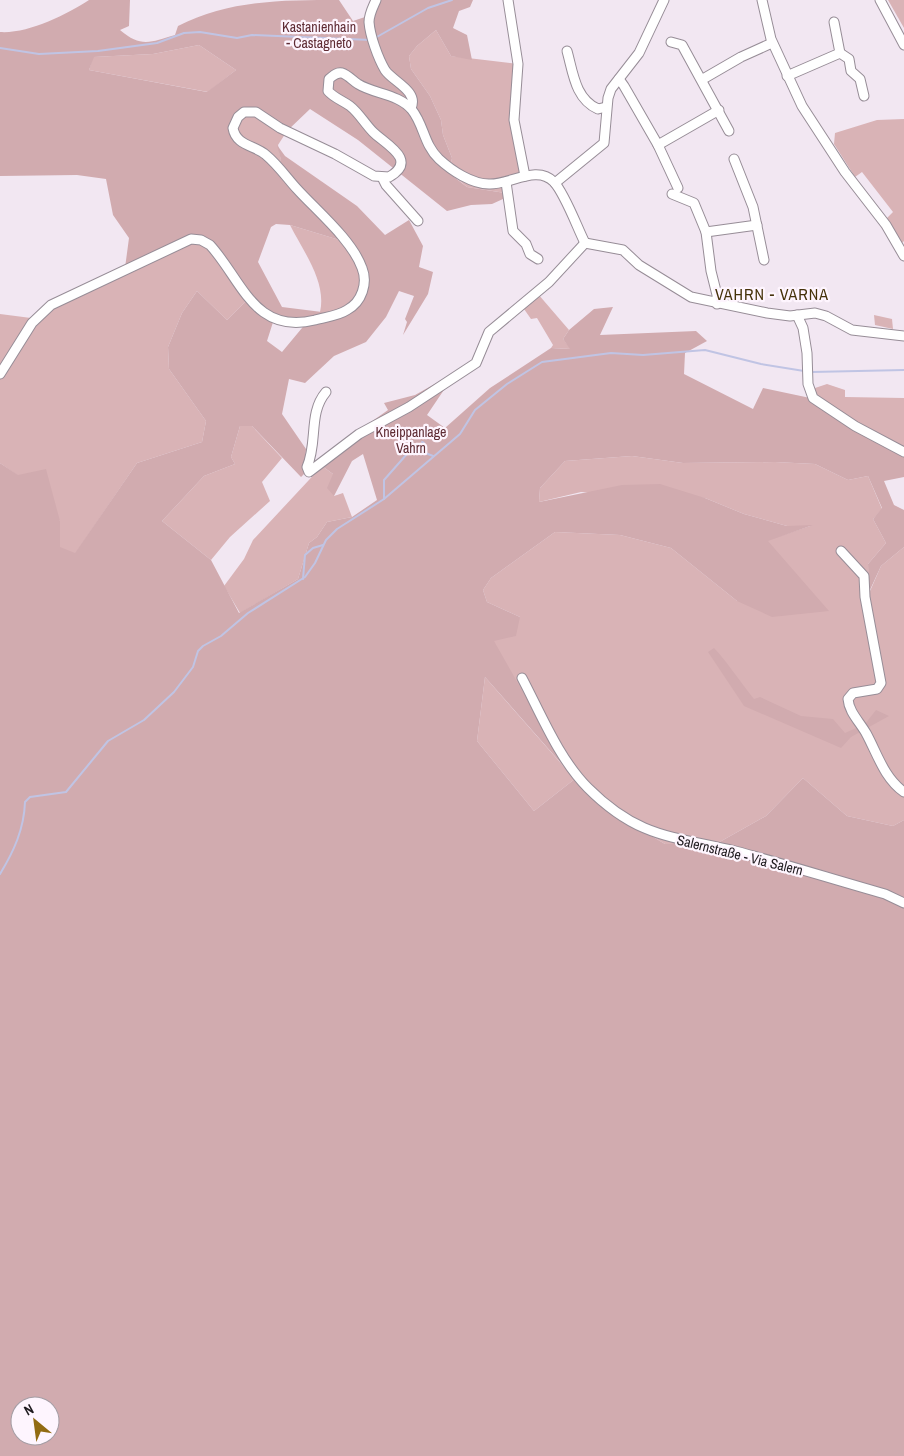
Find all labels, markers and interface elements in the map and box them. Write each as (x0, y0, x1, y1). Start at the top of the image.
park label: Kastanienhain - Castagneto (282, 18, 356, 52)
district label: VAHRN - VARNA (715, 283, 829, 305)
park label: Kneippanlage Vahrn (376, 423, 446, 457)
street label: Salernstraße - Via Salern (675, 831, 805, 879)
north arrow (10, 1396, 60, 1446)
text: N (21, 1400, 37, 1420)

